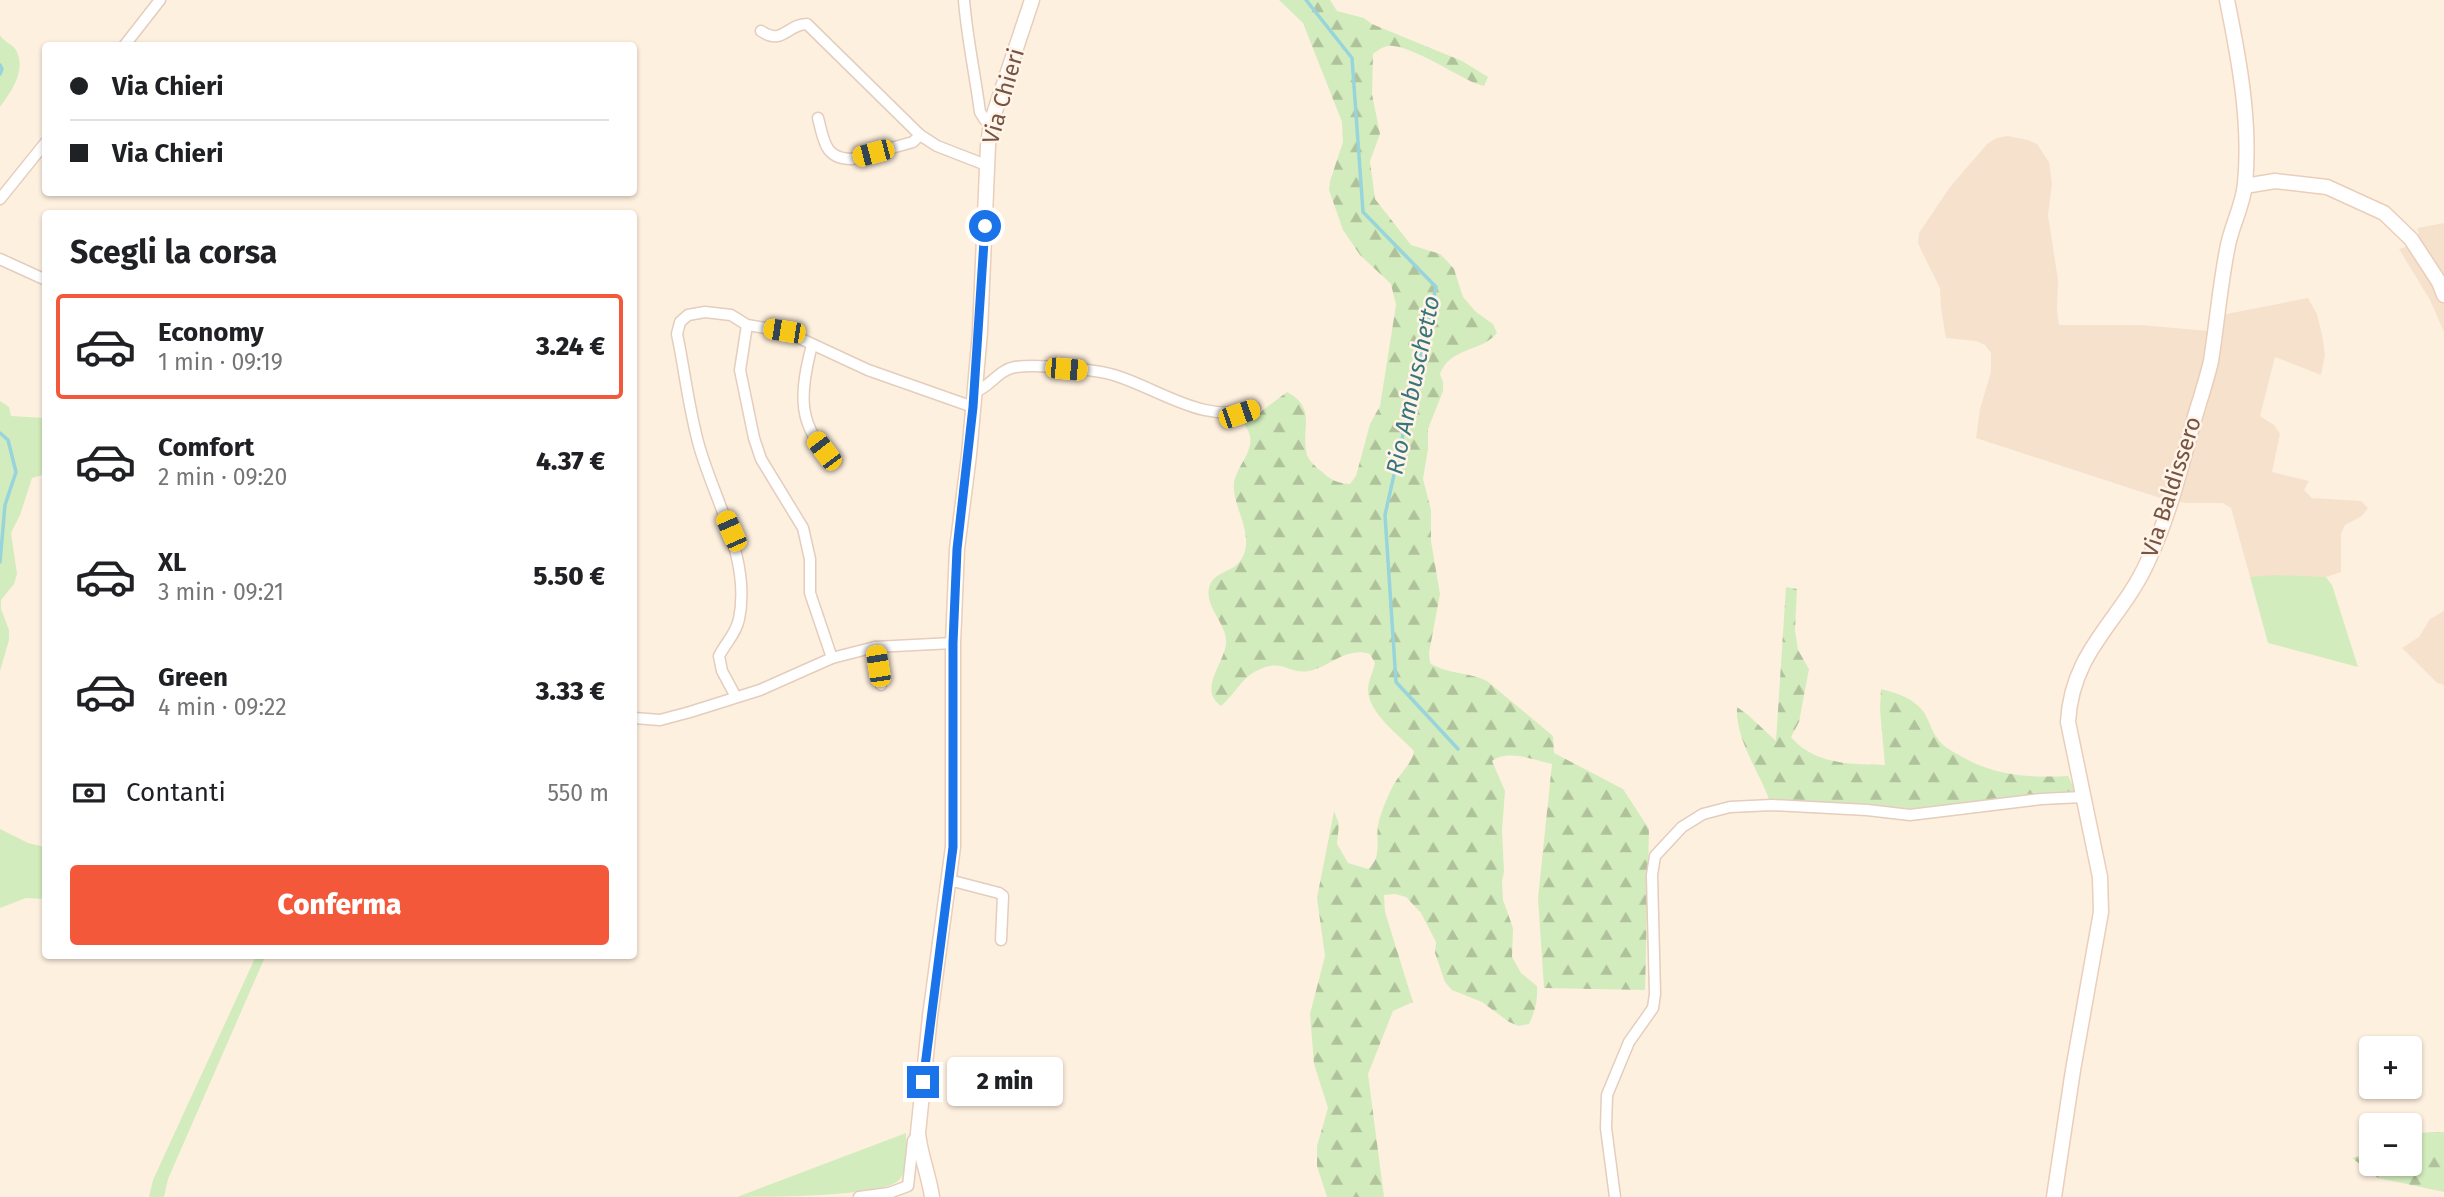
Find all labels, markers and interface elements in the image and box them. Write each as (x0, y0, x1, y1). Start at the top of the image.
street label: Via Chieri (976, 45, 1030, 147)
text: Via Chieri (112, 71, 224, 102)
car (850, 137, 897, 169)
text: Via Chieri (112, 138, 224, 169)
route start (969, 210, 1001, 242)
text: Scegli la corsa (70, 233, 277, 271)
water label: Rio Ambuschetto (1380, 293, 1446, 477)
icon: car (74, 315, 137, 378)
text: Economy (158, 317, 264, 348)
car (762, 317, 807, 345)
text: 3.24 € (536, 331, 605, 362)
text: 1 min · 09:19 (158, 348, 283, 376)
car (1045, 357, 1088, 381)
car (1216, 397, 1263, 431)
street label: Via Baldissero (2135, 413, 2207, 561)
car (803, 428, 846, 474)
icon: car (74, 430, 137, 493)
text: Comfort (158, 432, 254, 463)
text: 4.37 € (536, 446, 605, 477)
text: 2 min · 09:20 (158, 463, 287, 491)
car (713, 508, 750, 554)
icon: car (74, 545, 137, 608)
text: XL (158, 547, 186, 578)
text: 5.50 € (533, 561, 605, 592)
text: 3 min · 09:21 (158, 578, 284, 606)
car (865, 644, 892, 688)
icon: car (74, 660, 137, 723)
text: Green (158, 662, 228, 693)
text: 3.33 € (536, 676, 605, 707)
text: 4 min · 09:22 (158, 693, 287, 721)
icon: cash (70, 774, 108, 812)
text: Contanti (126, 777, 226, 808)
text: 550 m (547, 779, 609, 807)
button: Conferma (70, 865, 609, 945)
map controls (2359, 1036, 2422, 1176)
button: + (2359, 1036, 2422, 1099)
callout: 2 min (948, 1058, 1063, 1106)
route end (907, 1066, 939, 1098)
text: 2 min (977, 1067, 1033, 1095)
button: − (2359, 1113, 2422, 1176)

